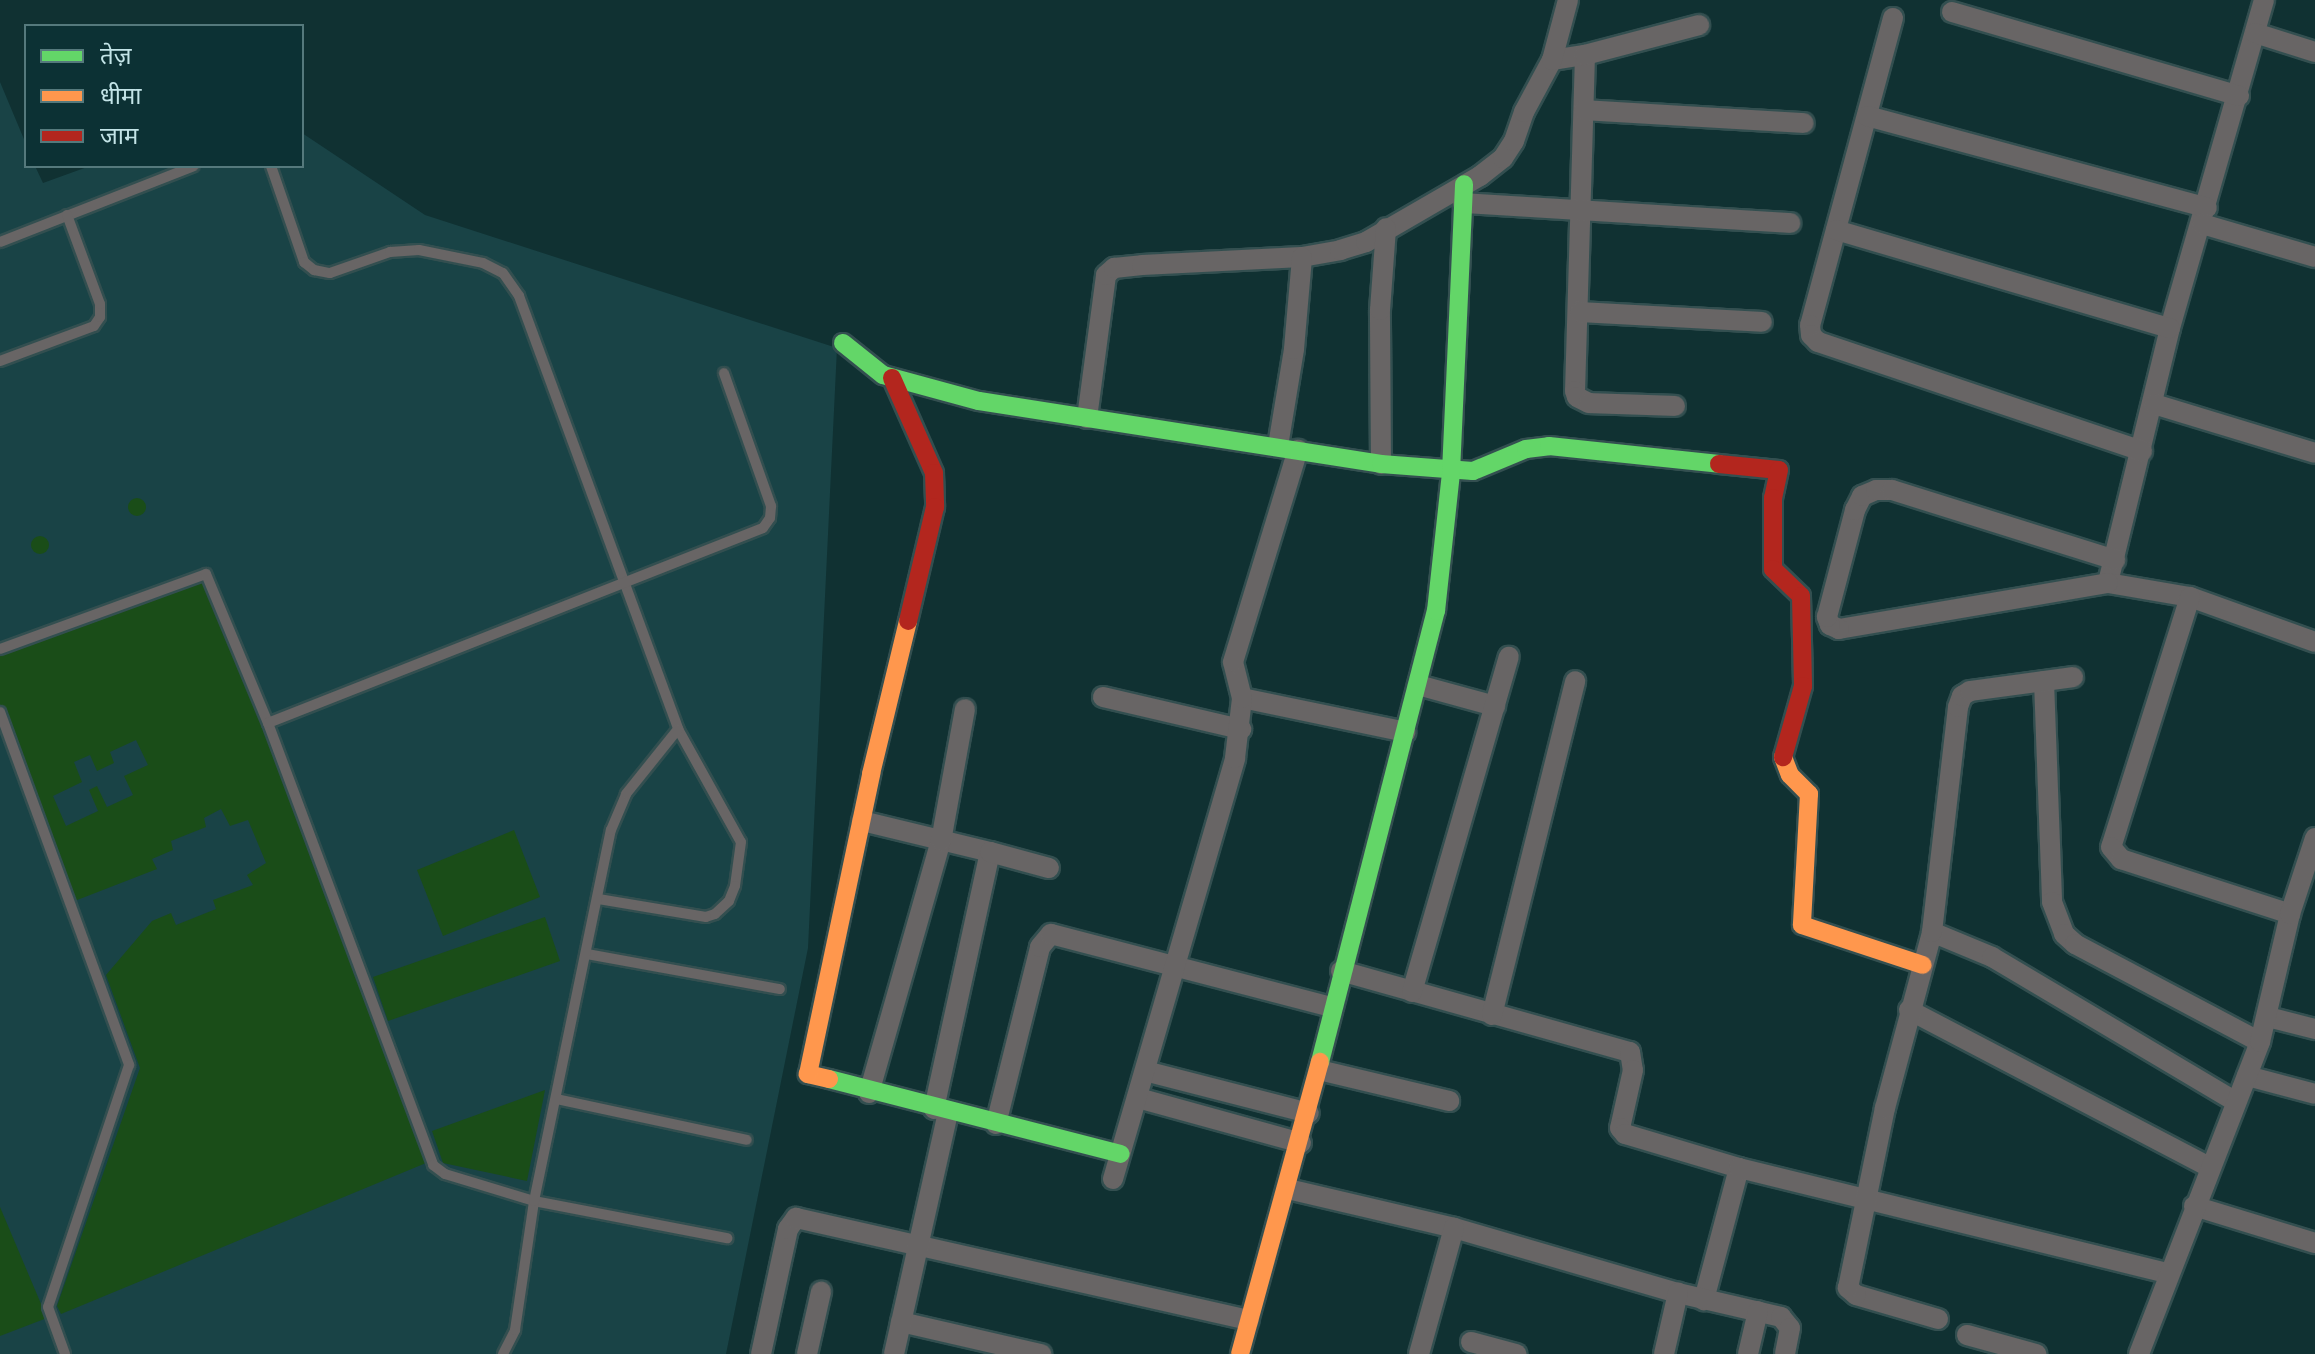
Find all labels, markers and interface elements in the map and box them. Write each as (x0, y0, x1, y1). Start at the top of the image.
legend (24, 24, 304, 168)
text: तेज़ (100, 39, 132, 71)
text: धीमा (100, 79, 142, 111)
text: जाम (100, 119, 138, 151)

